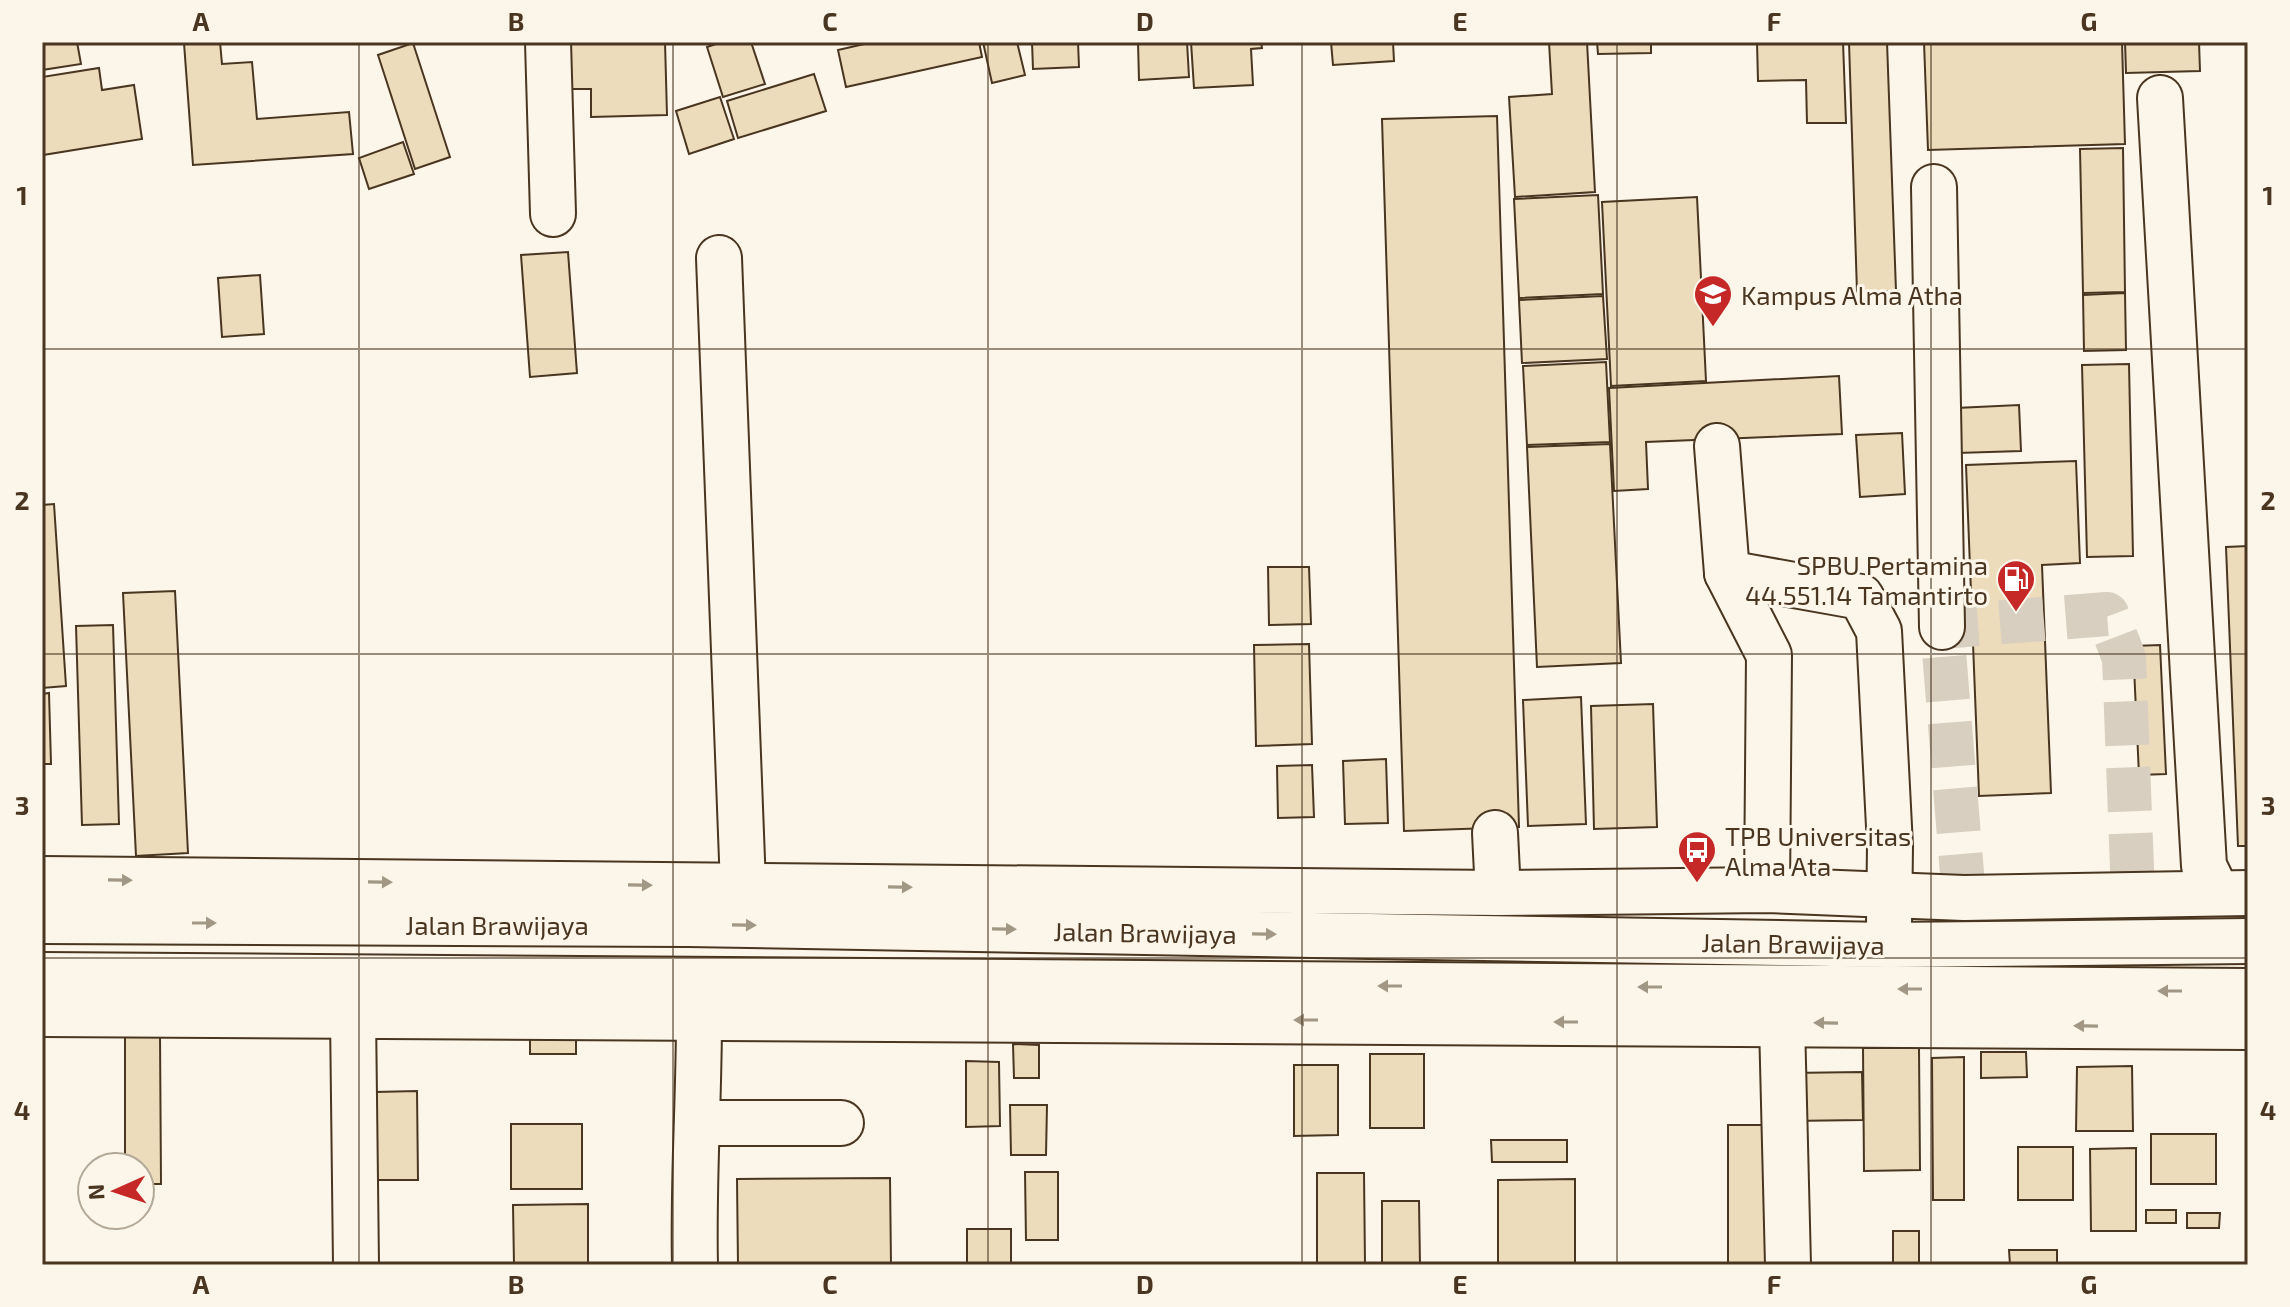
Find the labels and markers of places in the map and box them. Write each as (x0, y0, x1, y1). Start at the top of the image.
school or university icon: Kampus Alma Atha (1692, 273, 1734, 328)
place label: Kampus Alma Atha (1741, 279, 1963, 310)
place label: SPBU Pertamina 44.551.14 Tamantirto (1745, 549, 1988, 610)
fuel station icon: SPBU Pertamina 44.551.14 Tamantirto (1995, 558, 2037, 613)
place label: TPB Universitas Alma Ata (1725, 820, 1911, 881)
bus stop icon: TPB Universitas Alma Ata (1676, 829, 1718, 884)

